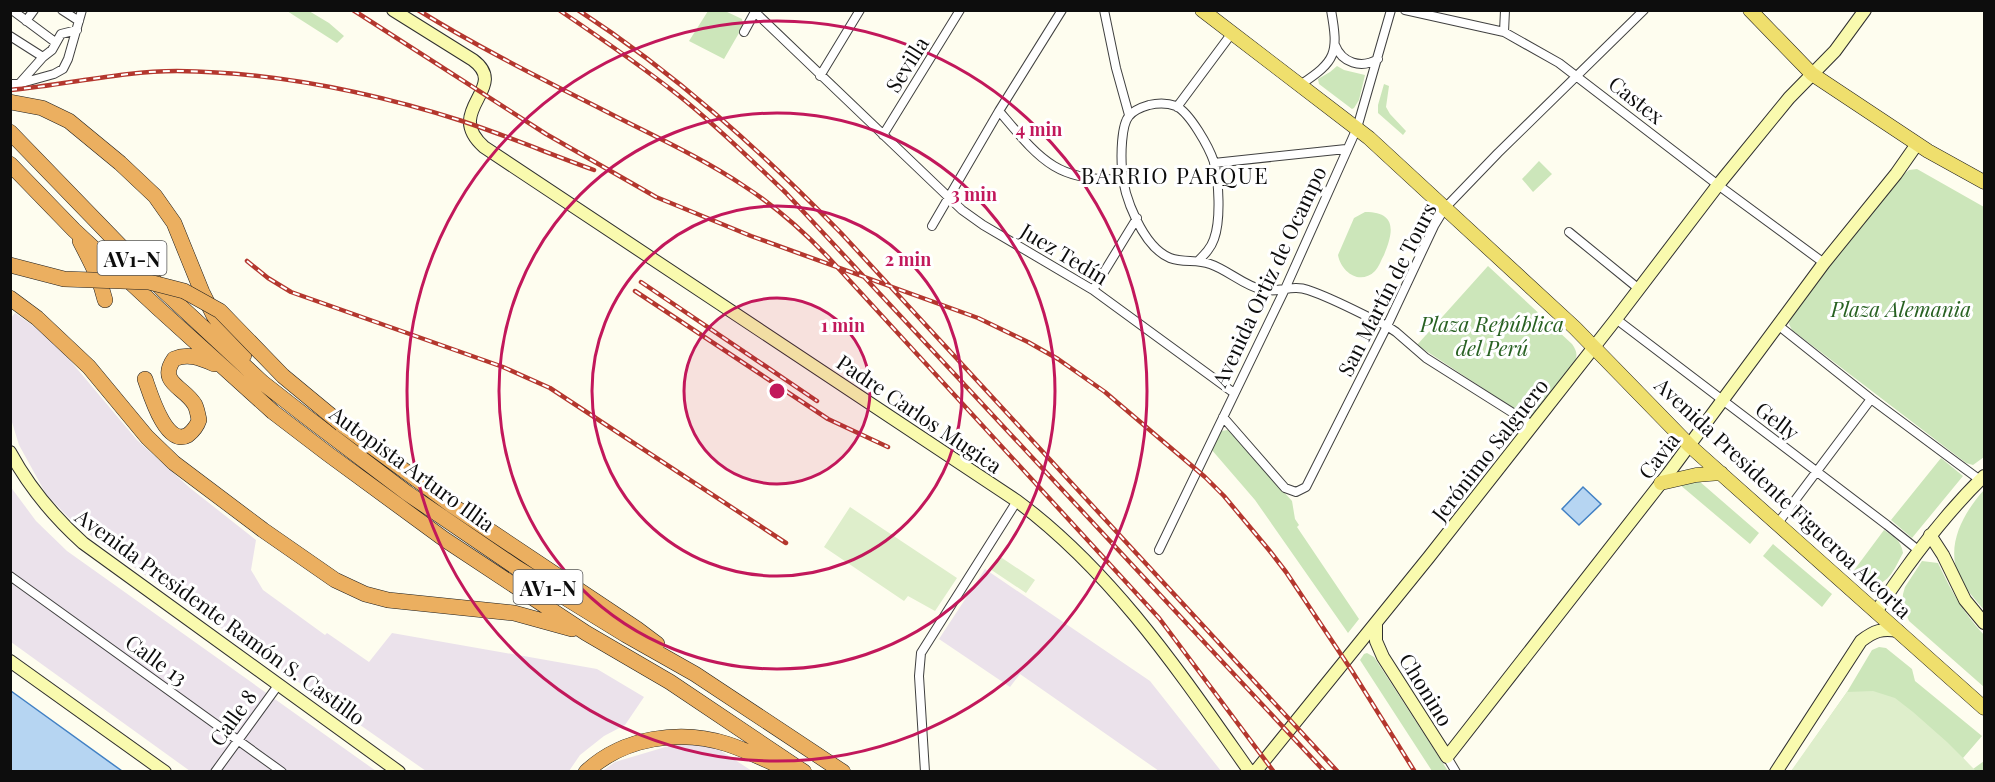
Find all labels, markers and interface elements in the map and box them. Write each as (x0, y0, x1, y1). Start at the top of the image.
street label: Sevilla (878, 30, 934, 97)
street label: Castex (1604, 69, 1671, 129)
text: 4 min (1016, 117, 1062, 141)
district label: BARRIO PARQUE (1081, 160, 1269, 190)
street label: Avenida Ortiz de Ocampo (1204, 161, 1332, 392)
text: 3 min (951, 182, 997, 206)
street label: San Martín de Tours (1330, 198, 1442, 380)
street label: Juez Tedín (1015, 215, 1114, 290)
road number: AV1-N (98, 241, 166, 275)
text: 2 min (885, 247, 931, 271)
park label: Plaza Alemania (1830, 294, 1971, 322)
park label: Plaza República del Perú (1419, 309, 1564, 361)
text: 1 min (821, 313, 865, 337)
street label: Padre Carlos Mugica (832, 347, 1008, 479)
street label: Avenida Presidente Figueroa Alcorta (1649, 370, 1919, 624)
street label: Jerónimo Salguero (1424, 372, 1554, 527)
centre of rings (767, 381, 787, 401)
street label: Gelly (1750, 394, 1806, 446)
street label: Autopista Arturo Illia (324, 398, 501, 538)
street label: Cavia (1631, 426, 1685, 484)
street label: Avenida Presidente Ramón S. Castillo (70, 501, 371, 731)
road number: AV1-N (514, 570, 582, 604)
street label: Calle 13 (121, 627, 193, 691)
street label: Chonino (1394, 647, 1460, 731)
street label: Calle 8 (202, 683, 262, 751)

